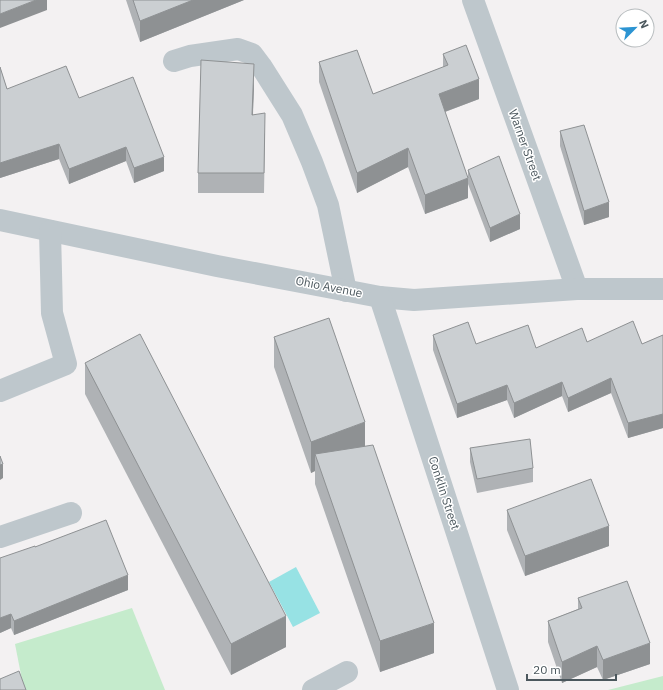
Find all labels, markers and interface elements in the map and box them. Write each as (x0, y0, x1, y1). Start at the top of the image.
north arrow (615, 8, 655, 48)
text: N (636, 17, 652, 30)
street label: Warner Street (506, 107, 545, 183)
street label: Ohio Avenue (294, 273, 364, 300)
street label: Conklin Street (426, 454, 463, 531)
scale bar (527, 656, 616, 682)
text: 20 m (533, 662, 561, 677)

